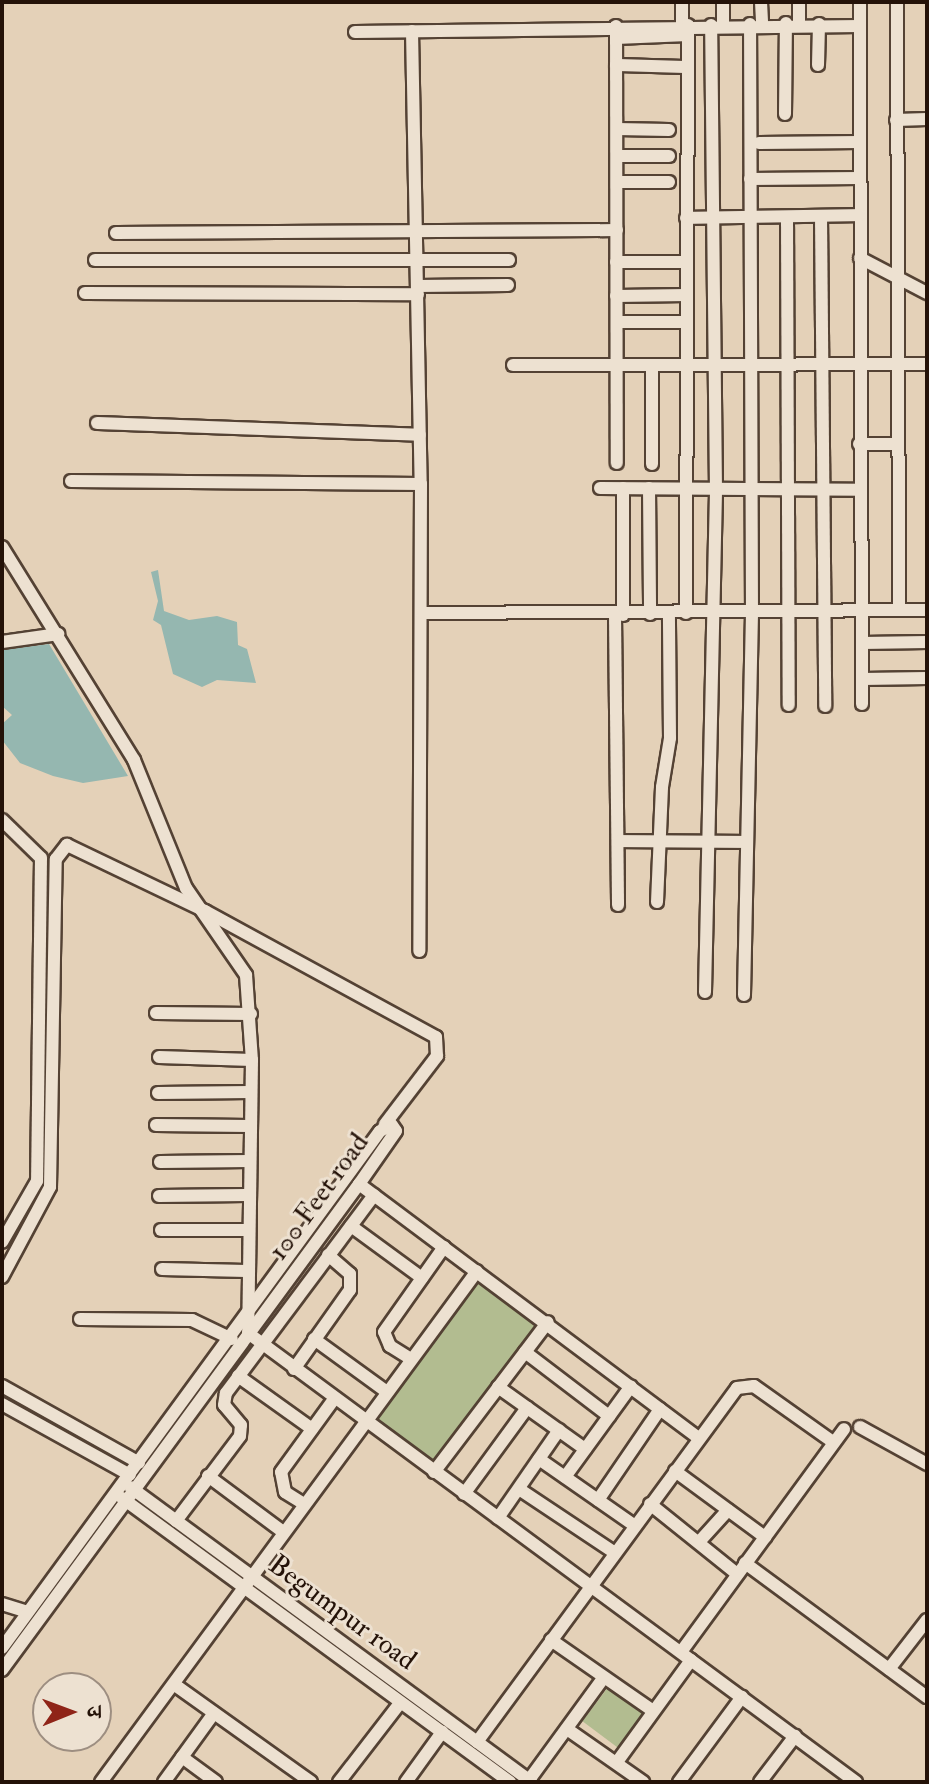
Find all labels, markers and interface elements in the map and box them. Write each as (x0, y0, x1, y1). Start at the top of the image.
street label: 100 Feet road (262, 1127, 376, 1267)
street label: Begumpur road (262, 1548, 422, 1678)
north arrow (32, 1672, 112, 1752)
text: उ (80, 1706, 108, 1717)

